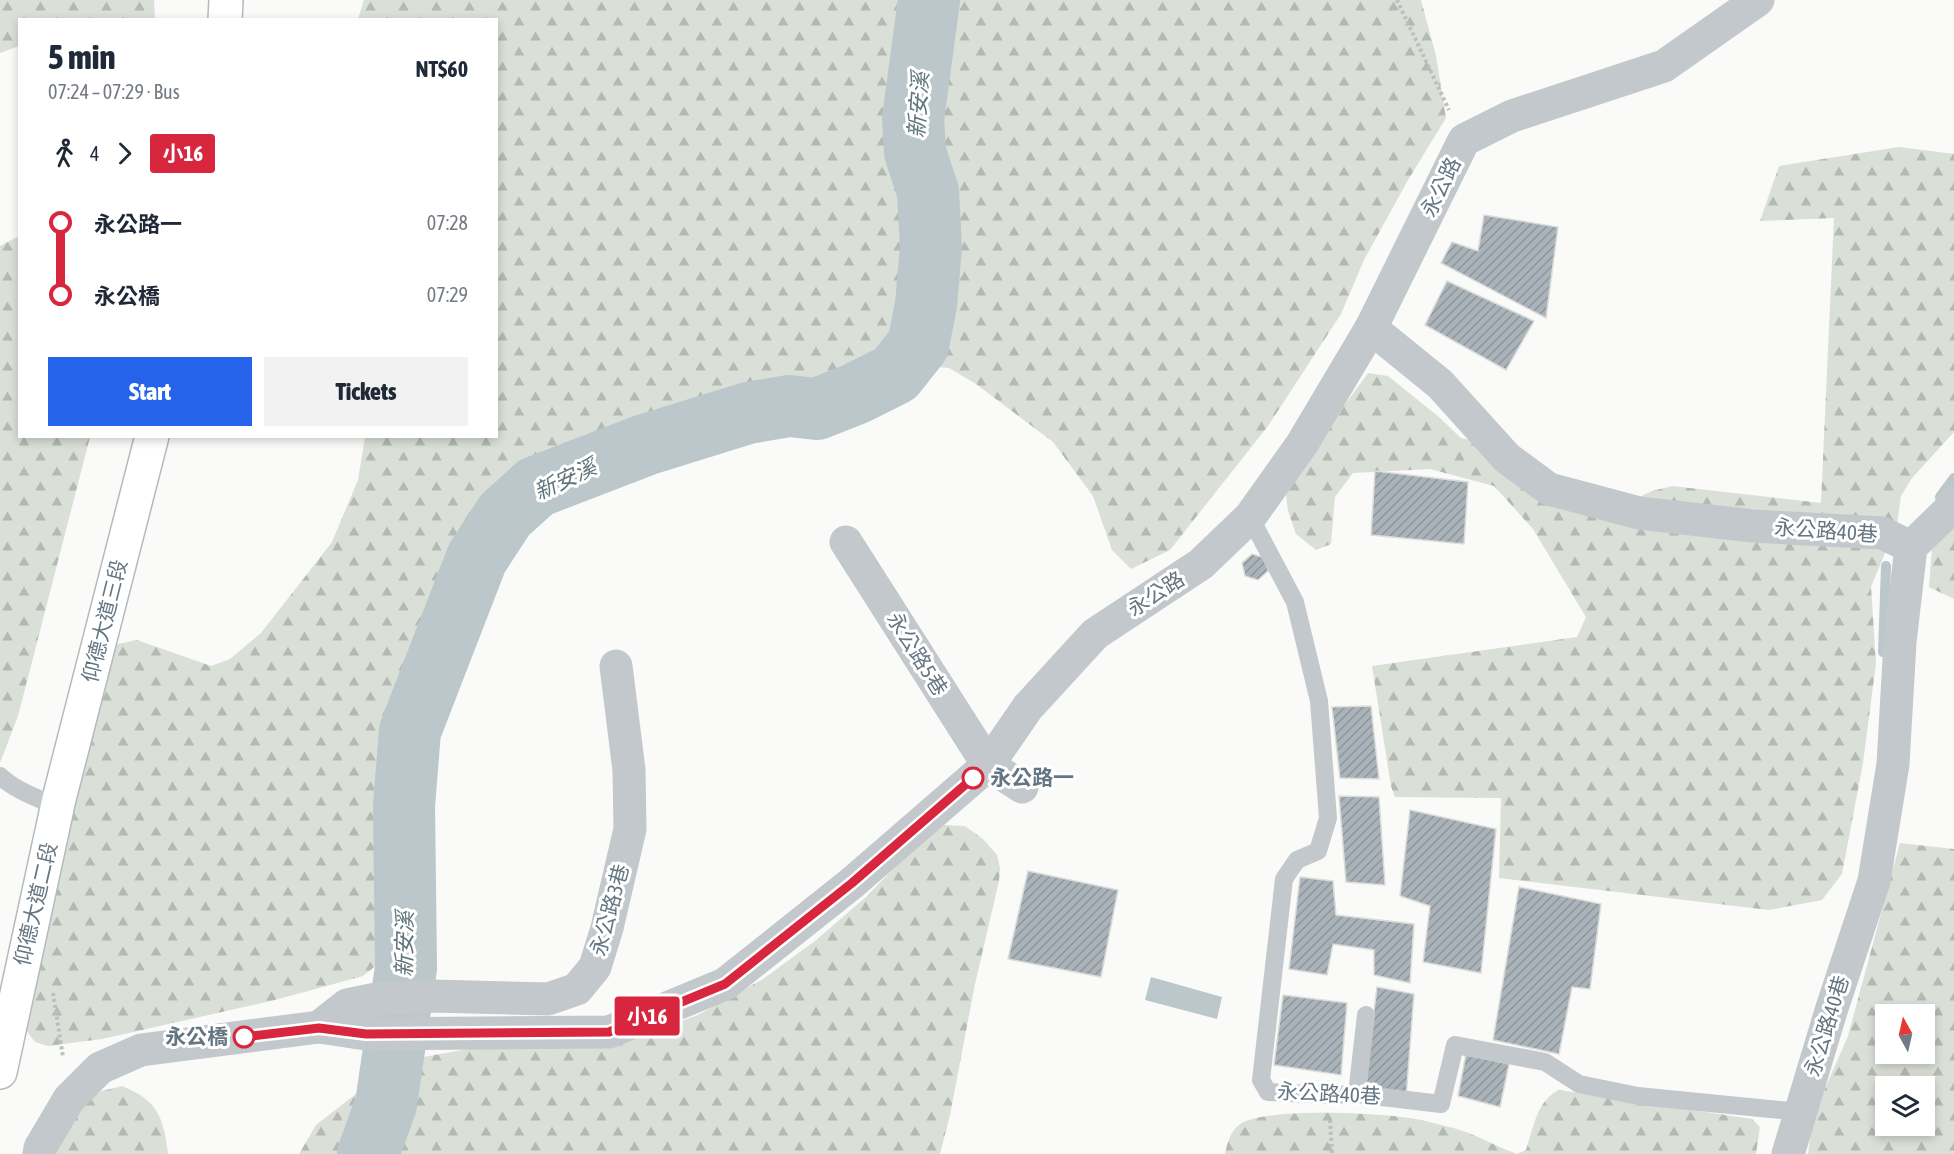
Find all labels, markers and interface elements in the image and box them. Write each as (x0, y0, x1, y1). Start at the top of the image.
text: 5 min (48, 38, 115, 76)
text: NT$60 (415, 56, 468, 82)
water label: 新安溪 (903, 68, 933, 139)
text: 07:24 – 07:29 · Bus (48, 80, 180, 103)
icon: walk (48, 137, 81, 170)
icon: forward (108, 137, 141, 170)
text: 小16 (162, 141, 203, 165)
text: 4 (90, 142, 99, 165)
street label: 永公路 (1416, 153, 1465, 220)
text: 永公路一 (94, 211, 182, 237)
text: 07:28 (427, 211, 468, 234)
text: 永公橋 (94, 283, 160, 309)
text: 07:29 (427, 283, 468, 306)
button: Start (48, 357, 252, 426)
button: Tickets (264, 357, 468, 426)
water label: 新安溪 (530, 452, 603, 505)
street label: 永公路40巷 (1773, 514, 1879, 546)
street label: 仰德大道三段 (77, 557, 131, 685)
street label: 永公路 (1123, 566, 1188, 620)
street label: 永公路5巷 (883, 607, 953, 700)
place label: 永公路一 (990, 765, 1074, 789)
marker: 永公路一 (962, 767, 984, 789)
street label: 仰德大道二段 (9, 840, 61, 968)
street label: 永公路3巷 (585, 861, 633, 958)
water label: 新安溪 (390, 908, 418, 977)
street label: 永公路40巷 (1799, 973, 1853, 1079)
line badge: 小16 (612, 996, 682, 1036)
text: 小16 (627, 1004, 667, 1028)
north arrow (1875, 1004, 1935, 1064)
map controls (1875, 1004, 1935, 1136)
place label: 永公橋 (165, 1024, 228, 1048)
marker: 永公橋 (233, 1026, 255, 1048)
button: layers (1875, 1076, 1935, 1136)
street label: 永公路40巷 (1277, 1078, 1381, 1108)

